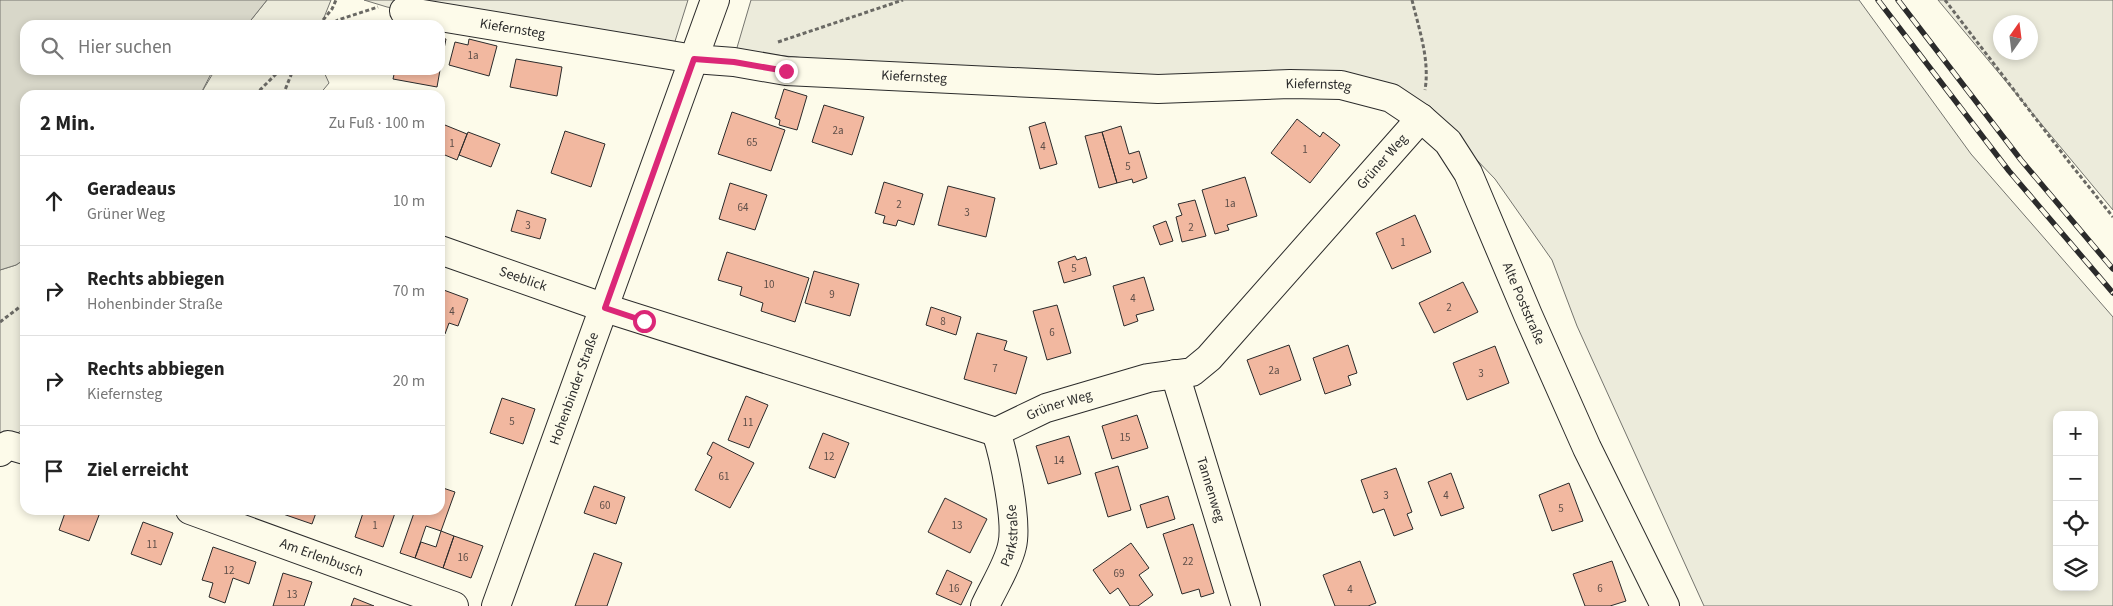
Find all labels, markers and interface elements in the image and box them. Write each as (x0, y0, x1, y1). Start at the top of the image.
street label: Kiefernsteg (478, 14, 547, 44)
north arrow (1993, 15, 2038, 60)
search box (20, 20, 445, 75)
icon: search (38, 34, 66, 62)
text: Hier suchen (78, 34, 172, 61)
house number: 1a (467, 48, 479, 63)
route end (775, 60, 798, 83)
street label: Kiefernsteg (881, 66, 947, 89)
street label: Kiefernsteg (1285, 74, 1354, 97)
text: 2 Min. (40, 108, 95, 138)
text: Zu Fuß · 100 m (329, 112, 425, 134)
house number: 2a (832, 123, 844, 138)
street label: Grüner Weg (1352, 130, 1412, 194)
house number: 65 (747, 135, 757, 150)
house number: 1 (449, 136, 455, 151)
house number: 4 (1040, 139, 1046, 154)
house number: 1 (1302, 142, 1308, 157)
house number: 5 (1125, 159, 1131, 174)
text: Geradeaus (87, 176, 176, 203)
icon: ahead (40, 187, 68, 215)
text: 10 m (393, 190, 425, 212)
house number: 1a (1224, 196, 1236, 211)
house number: 2 (896, 197, 902, 212)
house number: 64 (738, 200, 749, 215)
text: Grüner Weg (87, 203, 165, 225)
house number: 3 (964, 205, 970, 220)
house number: 3 (525, 218, 531, 233)
house number: 2 (1188, 220, 1194, 235)
house number: 1 (1400, 235, 1406, 250)
street label: Alte Poststraße (1497, 259, 1550, 348)
house number: 5 (1071, 261, 1077, 276)
street label: Seeblick (496, 262, 550, 297)
text: Rechts abbiegen (87, 266, 225, 293)
icon: right (40, 277, 68, 305)
house number: 10 (764, 277, 774, 292)
text: 70 m (393, 280, 425, 302)
house number: 9 (829, 287, 835, 302)
house number: 4 (1130, 291, 1136, 306)
text: Hohenbinder Straße (87, 293, 223, 315)
house number: 2 (1446, 300, 1452, 315)
house number: 4 (449, 304, 455, 319)
route start (633, 310, 656, 333)
house number: 8 (940, 314, 946, 329)
house number: 6 (1049, 325, 1055, 340)
street label: Hohenbinder Straße (545, 329, 604, 448)
text: Rechts abbiegen (87, 356, 225, 383)
house number: 7 (992, 361, 998, 376)
house number: 2a (1268, 363, 1280, 378)
house number: 3 (1478, 366, 1484, 381)
icon: right (40, 367, 68, 395)
text: 20 m (393, 370, 425, 392)
text: Kiefernsteg (87, 383, 162, 405)
street label: Grüner Weg (1023, 385, 1094, 426)
map controls (2053, 411, 2098, 591)
button: + (2053, 411, 2098, 456)
house number: 5 (509, 414, 515, 429)
house number: 11 (743, 415, 753, 430)
house number: 15 (1120, 430, 1130, 445)
house number: 12 (824, 449, 834, 464)
house number: 14 (1054, 453, 1065, 468)
street label: Tannenweg (1191, 455, 1230, 525)
button: − (2053, 456, 2098, 501)
icon: arrive (40, 457, 68, 485)
text: Ziel erreicht (87, 457, 188, 484)
house number: 61 (719, 469, 729, 484)
house number: 3 (1383, 488, 1389, 503)
house number: 4 (1443, 488, 1449, 503)
house number: 60 (600, 498, 610, 513)
house number: 5 (1558, 501, 1564, 516)
button: locate (2053, 501, 2098, 546)
street label: Parkstraße (996, 503, 1023, 570)
house number: 1 (372, 518, 378, 533)
house number: 13 (952, 518, 962, 533)
street label: Am Erlenbusch (277, 533, 366, 582)
house number: 11 (147, 537, 157, 552)
button: layers (2053, 546, 2098, 591)
house number: 16 (458, 550, 469, 565)
house number: 22 (1183, 554, 1193, 569)
house number: 12 (224, 563, 234, 578)
house number: 69 (1114, 566, 1124, 581)
house number: 16 (949, 581, 960, 596)
house number: 6 (1597, 581, 1603, 596)
house number: 4 (1347, 582, 1353, 597)
house number: 13 (287, 587, 297, 602)

